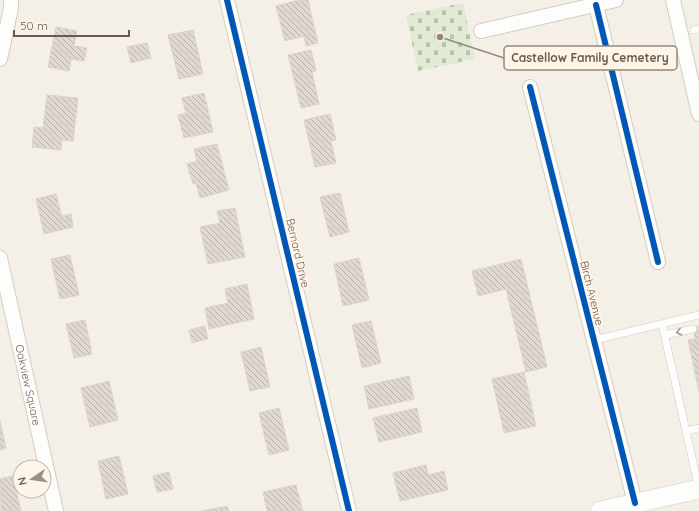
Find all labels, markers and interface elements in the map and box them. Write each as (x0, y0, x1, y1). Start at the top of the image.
scale bar (14, 12, 129, 38)
text: 50 m (20, 18, 48, 33)
callout: Castellow Family Cemetery (504, 46, 677, 70)
text: Castellow Family Cemetery (511, 50, 669, 65)
street label: Bernard Drive (283, 217, 313, 289)
street label: Birch Avenue (577, 259, 607, 327)
one-way arrow (676, 328, 682, 336)
street label: Oakview Square (12, 343, 44, 427)
north arrow (12, 459, 52, 499)
text: N (15, 476, 30, 487)

